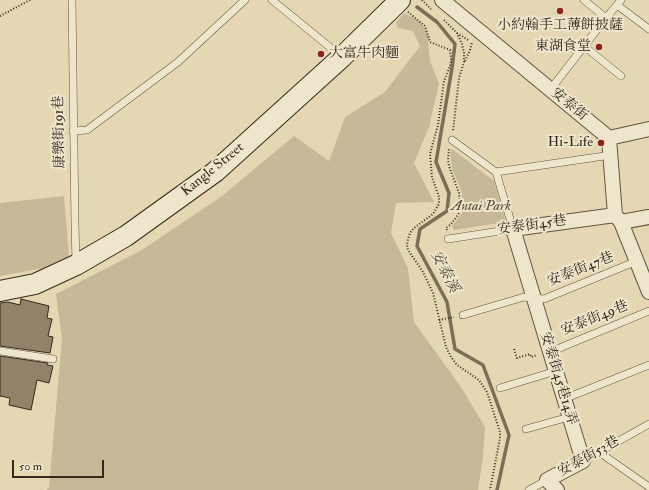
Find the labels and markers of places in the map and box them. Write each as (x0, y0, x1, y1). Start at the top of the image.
marker: 小約翰手工薄餅披薩 (555, 6, 565, 16)
place label: 小約翰手工薄餅披薩 (497, 18, 623, 34)
place label: 東湖食堂 (535, 39, 591, 55)
marker: 東湖食堂 (594, 42, 604, 52)
place label: 大富牛肉麵 (329, 46, 399, 62)
marker: 大富牛肉麵 (316, 49, 326, 59)
place label: Hi-Life (548, 135, 593, 151)
marker: Hi-Life (596, 138, 606, 148)

